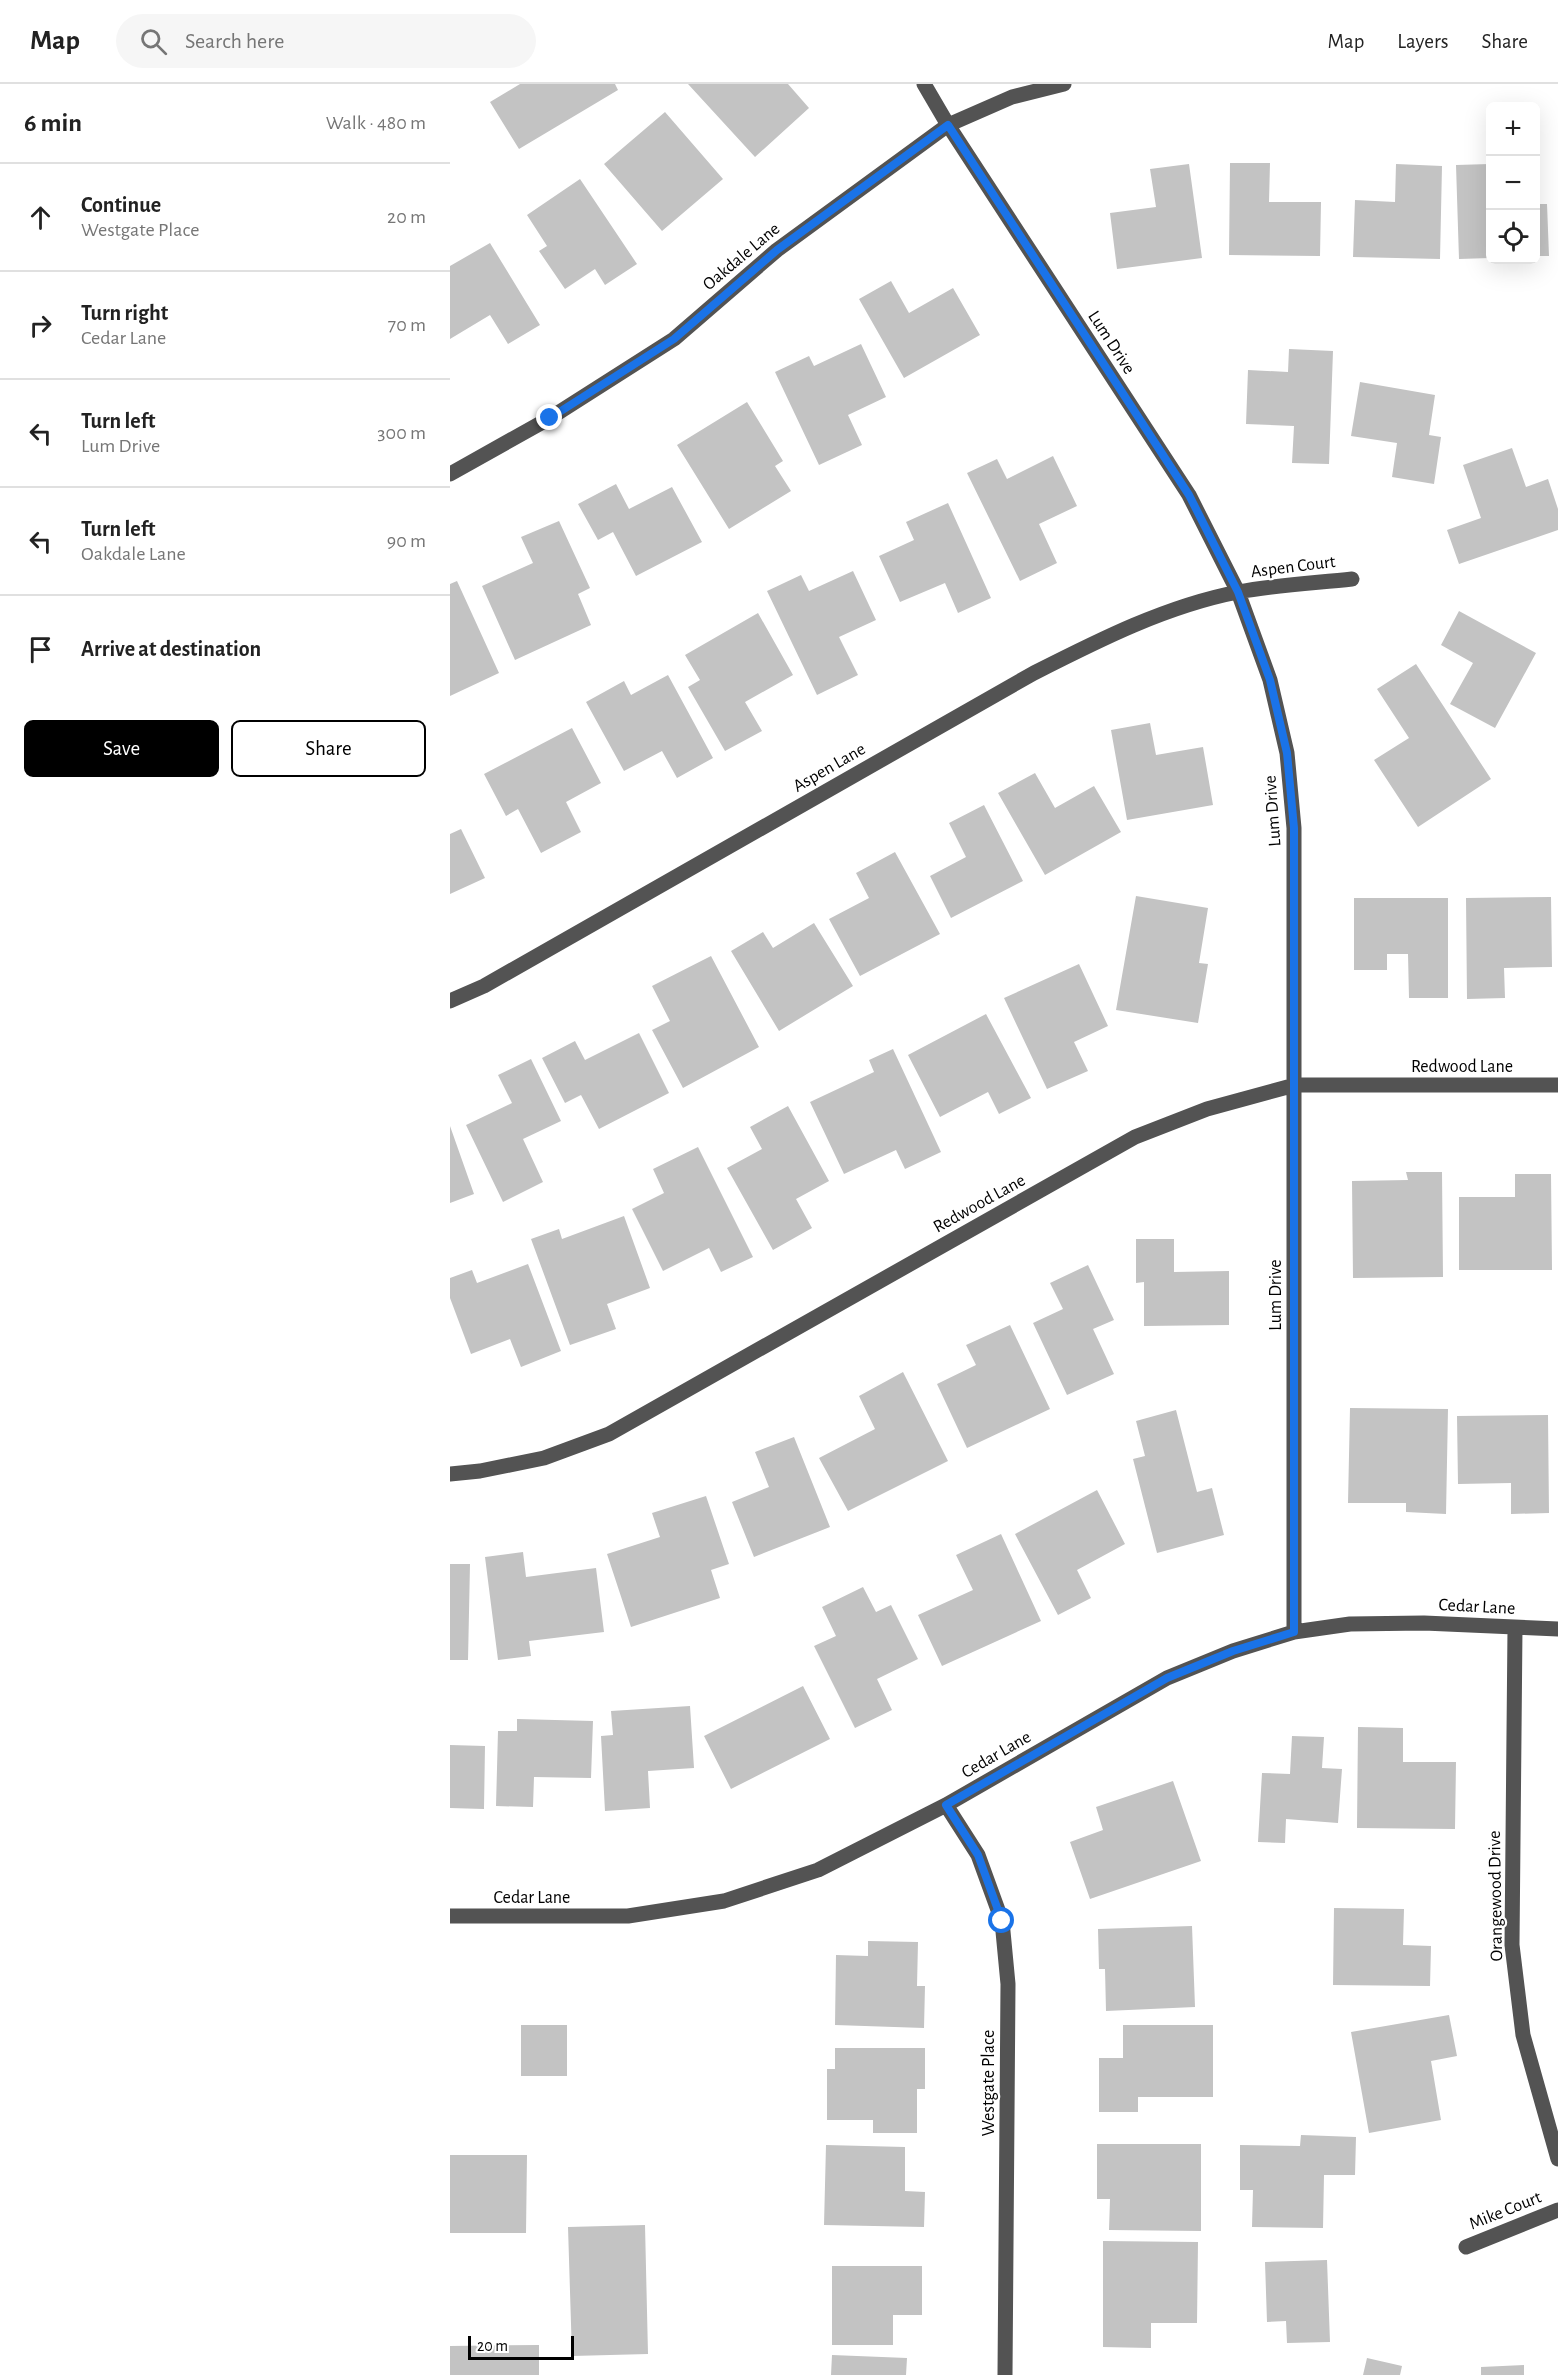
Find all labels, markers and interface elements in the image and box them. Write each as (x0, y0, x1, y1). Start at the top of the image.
search box (116, 14, 536, 68)
icon: search (137, 25, 170, 58)
text: Map (30, 27, 80, 55)
text: Search here (185, 30, 284, 52)
text: Map (1328, 31, 1364, 52)
text: Layers (1397, 31, 1448, 52)
text: Share (1481, 31, 1528, 52)
map controls (1486, 102, 1540, 264)
button: + (1486, 102, 1540, 156)
text: 6 min (24, 110, 82, 136)
text: Walk · 480 m (326, 113, 426, 133)
button: − (1486, 156, 1540, 210)
text: Continue (81, 194, 161, 216)
icon: ahead (24, 201, 57, 234)
text: 20 m (387, 207, 426, 227)
button: locate (1486, 210, 1540, 264)
text: Westgate Place (81, 220, 199, 240)
street label: Oakdale Lane (700, 220, 784, 294)
text: Turn right (81, 302, 168, 324)
street label: Lum Drive (1084, 308, 1138, 377)
icon: right (24, 309, 57, 342)
text: 70 m (388, 315, 426, 335)
text: Cedar Lane (81, 328, 166, 348)
route end (536, 404, 562, 430)
text: Turn left (81, 410, 155, 432)
icon: left (24, 417, 57, 450)
text: 300 m (377, 423, 426, 443)
text: Lum Drive (81, 436, 160, 456)
text: Turn left (81, 518, 155, 540)
icon: left (24, 525, 57, 558)
text: 90 m (387, 531, 426, 551)
text: Oakdale Lane (81, 544, 186, 564)
street label: Aspen Court (1250, 553, 1337, 581)
icon: arrive (24, 633, 57, 666)
text: Arrive at destination (81, 638, 261, 660)
button: Save (24, 720, 219, 777)
button: Share (231, 720, 426, 777)
street label: Aspen Lane (790, 740, 869, 796)
street label: Lum Drive (1262, 775, 1284, 847)
street label: Redwood Lane (1411, 1058, 1513, 1076)
street label: Redwood Lane (931, 1171, 1028, 1236)
street label: Lum Drive (1267, 1259, 1285, 1331)
street label: Cedar Lane (1438, 1596, 1516, 1618)
street label: Cedar Lane (959, 1728, 1034, 1782)
street label: Orangewood Drive (1486, 1830, 1506, 1962)
street label: Cedar Lane (494, 1889, 570, 1907)
route start (988, 1907, 1014, 1933)
street label: Westgate Place (980, 2030, 998, 2136)
street label: Mike Court (1467, 2188, 1544, 2234)
scale bar (468, 2333, 574, 2360)
text: 20 m (477, 2338, 508, 2354)

